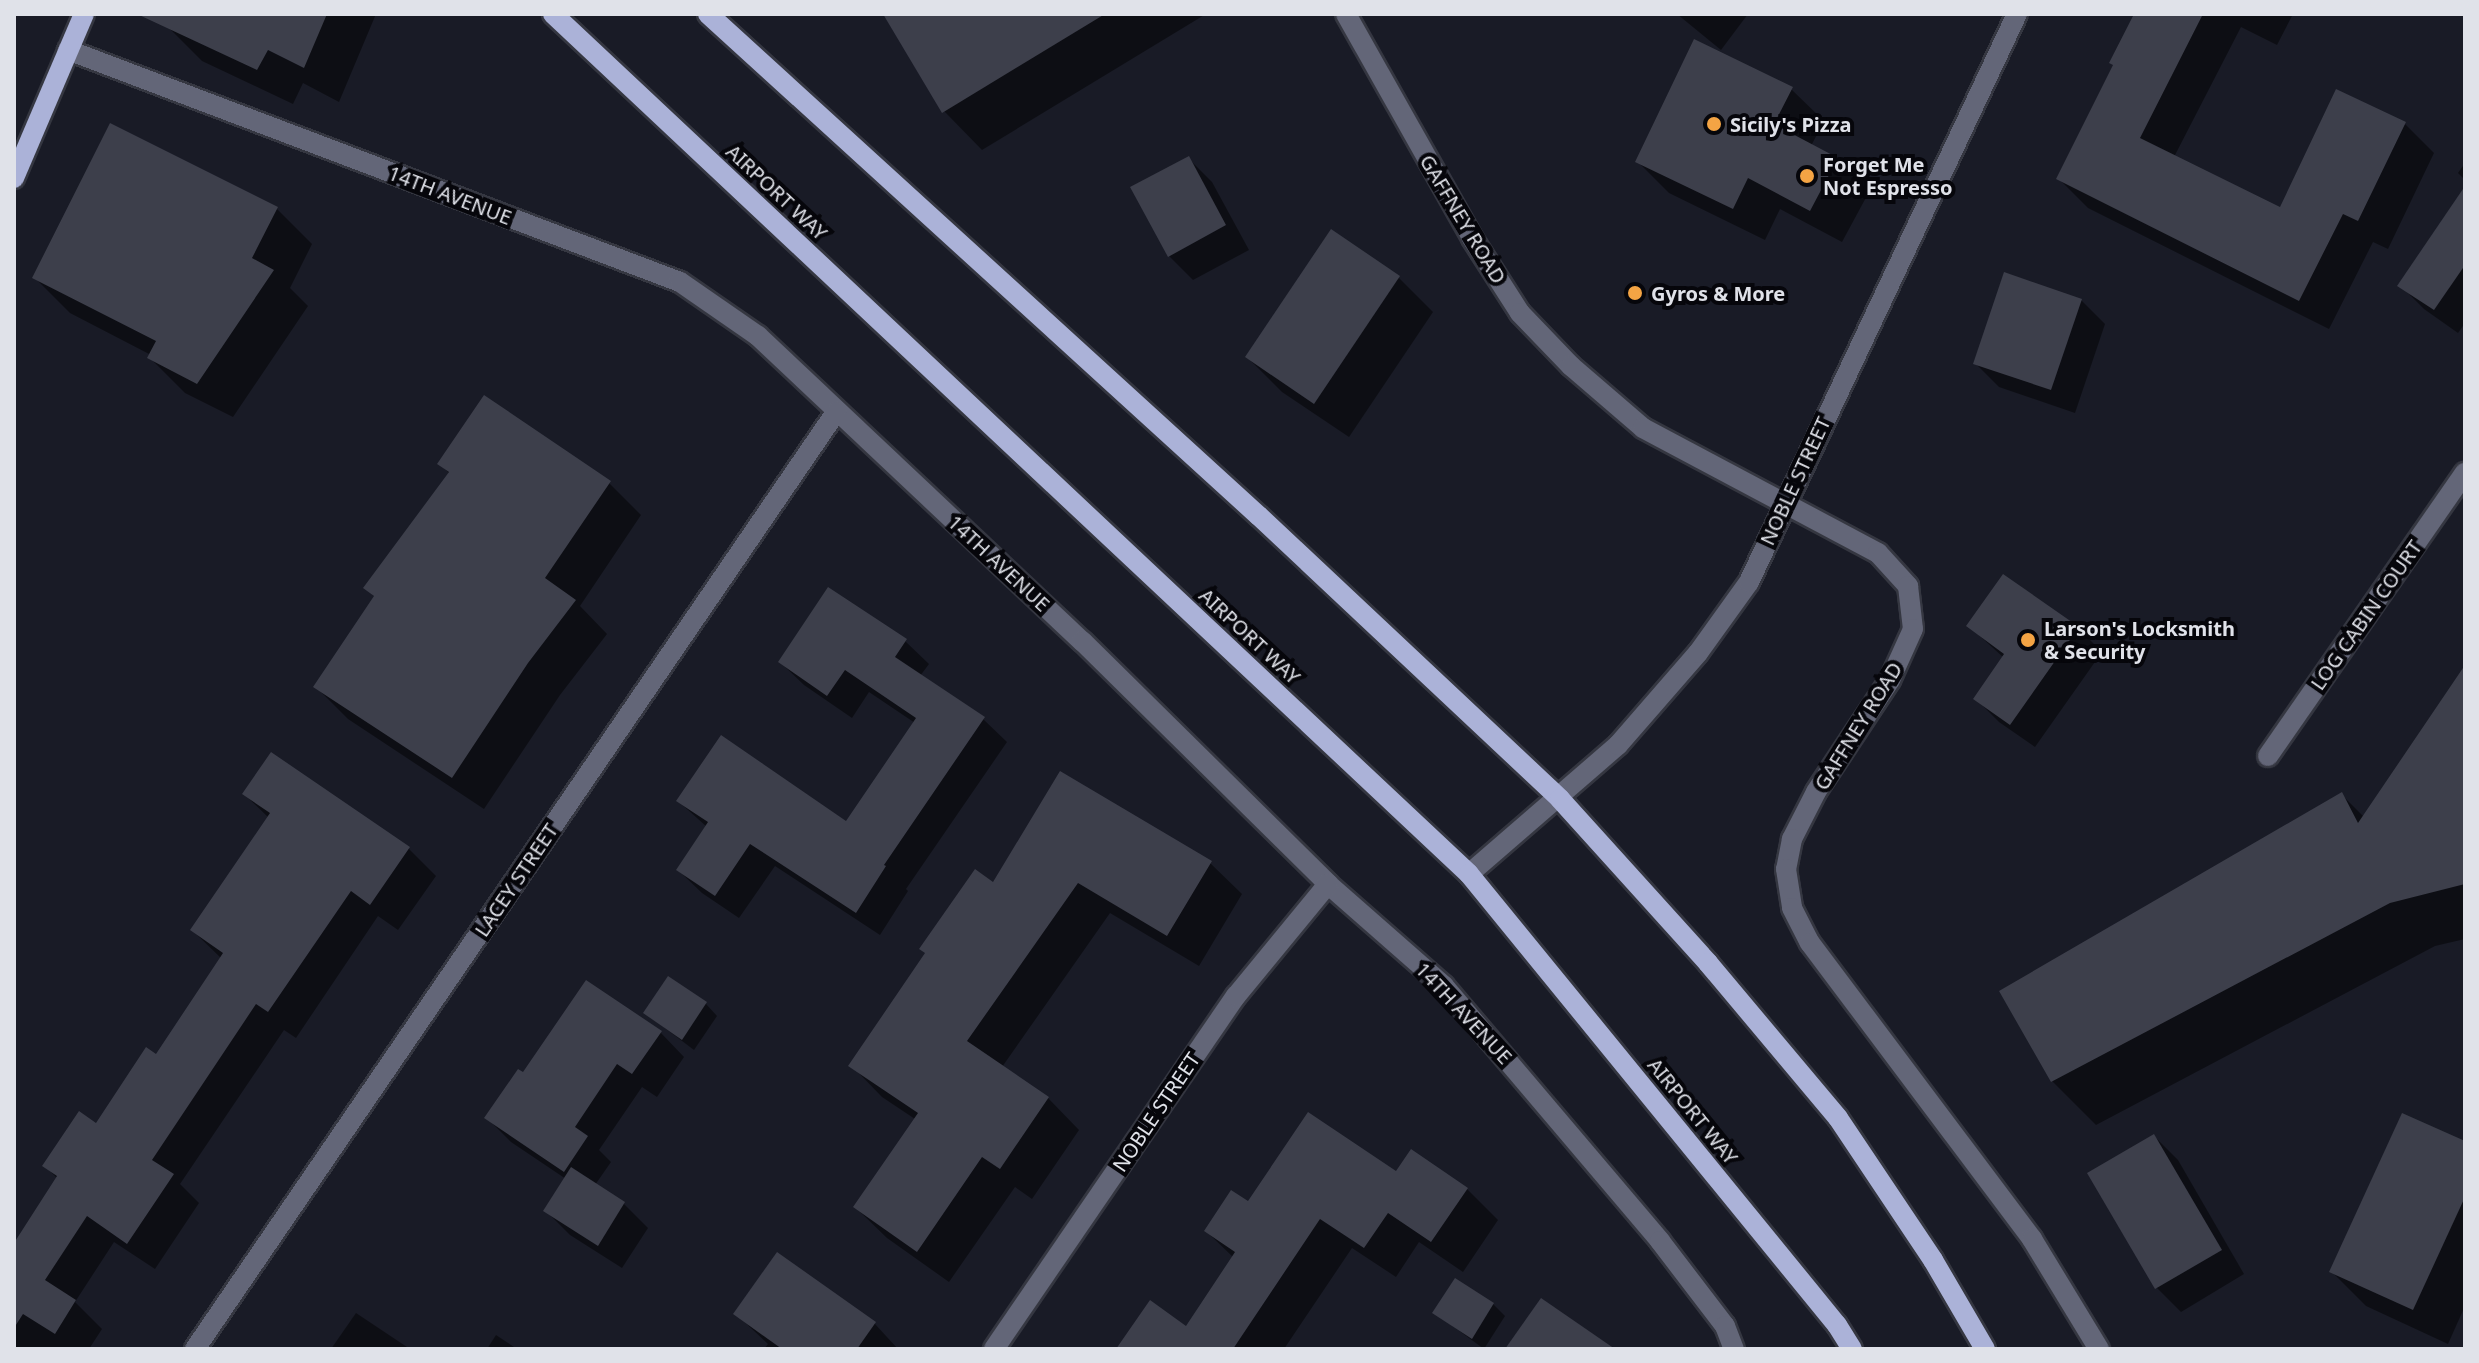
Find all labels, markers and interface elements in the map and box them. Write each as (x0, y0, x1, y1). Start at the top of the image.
place label: Sicily's Pizza (1730, 112, 1852, 136)
marker: Sicily's Pizza (1705, 115, 1723, 133)
street label: AIRPORT WAY (722, 139, 832, 245)
street label: GAFFNEY ROAD (1415, 150, 1511, 288)
place label: Forget Me Not Espresso (1823, 152, 1953, 199)
street label: 14TH AVENUE (385, 160, 515, 230)
marker: Forget Me Not Espresso (1798, 167, 1816, 185)
place label: Gyros & More (1651, 281, 1785, 305)
marker: Gyros & More (1626, 284, 1644, 302)
street label: NOBLE STREET (1755, 413, 1835, 549)
street label: 14TH AVENUE (943, 510, 1055, 616)
street label: LOG CABIN COURT (2305, 536, 2427, 694)
street label: AIRPORT WAY (1195, 583, 1305, 689)
place label: Larson's Locksmith & Security (2044, 616, 2235, 663)
marker: Larson's Locksmith & Security (2019, 631, 2037, 649)
street label: GAFFNEY ROAD (1809, 658, 1907, 794)
street label: LACEY STREET (469, 819, 563, 941)
street label: 14TH AVENUE (1411, 957, 1517, 1069)
street label: NOBLE STREET (1107, 1048, 1205, 1176)
street label: AIRPORT WAY (1643, 1053, 1743, 1169)

